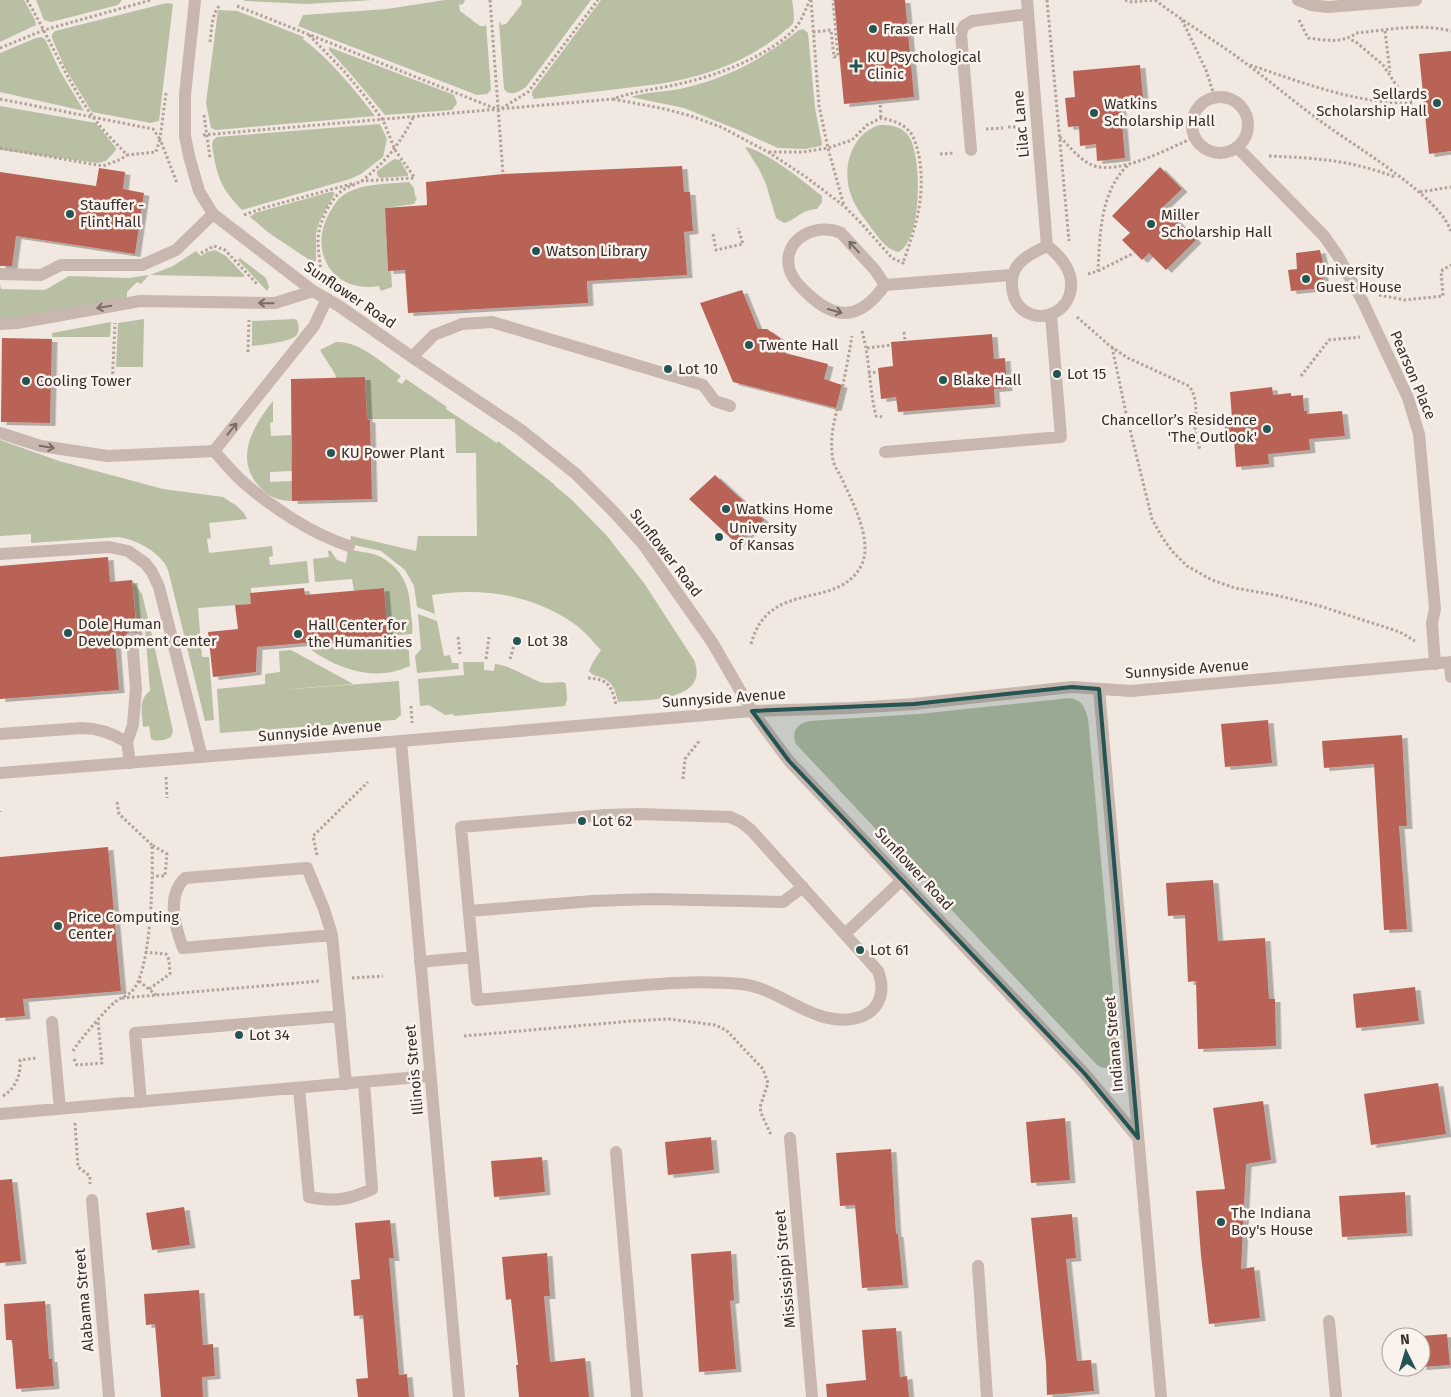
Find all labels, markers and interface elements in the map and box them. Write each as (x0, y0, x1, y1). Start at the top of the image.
place label: Fraser Hall (883, 20, 956, 38)
marker: Fraser Hall (867, 23, 879, 35)
place label: KU Psychological Clinic (867, 48, 982, 83)
marker: KU Psychological Clinic (849, 59, 863, 73)
place label: Sellards Scholarship Hall (1316, 85, 1428, 120)
street label: Lilac Lane (1009, 89, 1033, 159)
place label: Watkins Scholarship Hall (1104, 95, 1215, 130)
marker: Sellards Scholarship Hall (1431, 97, 1443, 109)
marker: Watkins Scholarship Hall (1088, 107, 1100, 119)
place label: Stauffer - Flint Hall (80, 196, 144, 231)
place label: Miller Scholarship Hall (1161, 206, 1272, 241)
marker: Stauffer - Flint Hall (64, 208, 76, 220)
marker: Miller Scholarship Hall (1145, 218, 1157, 230)
one-way arrow (848, 241, 860, 254)
place label: Watson Library (546, 242, 648, 260)
marker: Watson Library (530, 245, 542, 257)
street label: Sunflower Road (301, 258, 399, 332)
place label: University Guest House (1316, 261, 1402, 296)
marker: University Guest House (1300, 273, 1312, 285)
one-way arrow (258, 298, 274, 308)
one-way arrow (97, 303, 113, 313)
one-way arrow (827, 306, 843, 316)
street label: Pearson Place (1386, 328, 1440, 422)
place label: Twente Hall (759, 336, 839, 354)
marker: Twente Hall (743, 339, 755, 351)
place label: Lot 10 (678, 360, 718, 378)
marker: Lot 10 (662, 363, 674, 375)
place label: Lot 15 (1067, 365, 1106, 383)
marker: Lot 15 (1051, 368, 1063, 380)
place label: Blake Hall (953, 371, 1022, 389)
place label: Cooling Tower (36, 372, 131, 390)
marker: Blake Hall (937, 374, 949, 386)
marker: Cooling Tower (20, 375, 32, 387)
place label: Chancellor’s Residence 'The Outlook' (1101, 411, 1257, 446)
one-way arrow (227, 422, 238, 435)
marker: Chancellor’s Residence 'The Outlook' (1261, 423, 1273, 435)
one-way arrow (38, 442, 54, 452)
place label: KU Power Plant (341, 444, 445, 462)
marker: KU Power Plant (325, 447, 337, 459)
place label: Watkins Home (736, 500, 833, 518)
marker: Watkins Home (720, 503, 732, 515)
street label: Sunflower Road (626, 505, 706, 601)
place label: University of Kansas (729, 519, 798, 554)
marker: University of Kansas (713, 531, 725, 543)
place label: Dole Human Development Center (78, 615, 217, 650)
place label: Hall Center for the Humanities (308, 616, 412, 651)
marker: Dole Human Development Center (62, 627, 74, 639)
marker: Hall Center for the Humanities (292, 628, 304, 640)
place label: Lot 38 (527, 632, 568, 650)
marker: Lot 38 (511, 635, 523, 647)
street label: Sunnyside Avenue (1125, 656, 1249, 682)
street label: Sunnyside Avenue (662, 685, 786, 711)
street label: Sunnyside Avenue (258, 717, 382, 745)
place label: Lot 62 (592, 812, 633, 830)
marker: Lot 62 (576, 815, 588, 827)
street label: Sunflower Road (871, 824, 957, 914)
place label: Price Computing Center (68, 908, 179, 943)
marker: Price Computing Center (52, 920, 64, 932)
place label: Lot 61 (870, 941, 909, 959)
marker: Lot 61 (854, 944, 866, 956)
street label: Indiana Street (1101, 995, 1127, 1093)
street label: Illinois Street (401, 1023, 427, 1116)
place label: Lot 34 (249, 1026, 290, 1044)
marker: Lot 34 (233, 1029, 245, 1041)
place label: The Indiana Boy's House (1231, 1204, 1313, 1239)
street label: Mississippi Street (771, 1208, 799, 1329)
marker: The Indiana Boy's House (1215, 1216, 1227, 1228)
street label: Alabama Street (70, 1247, 97, 1352)
north arrow (1381, 1327, 1431, 1377)
text: N (1400, 1331, 1410, 1348)

